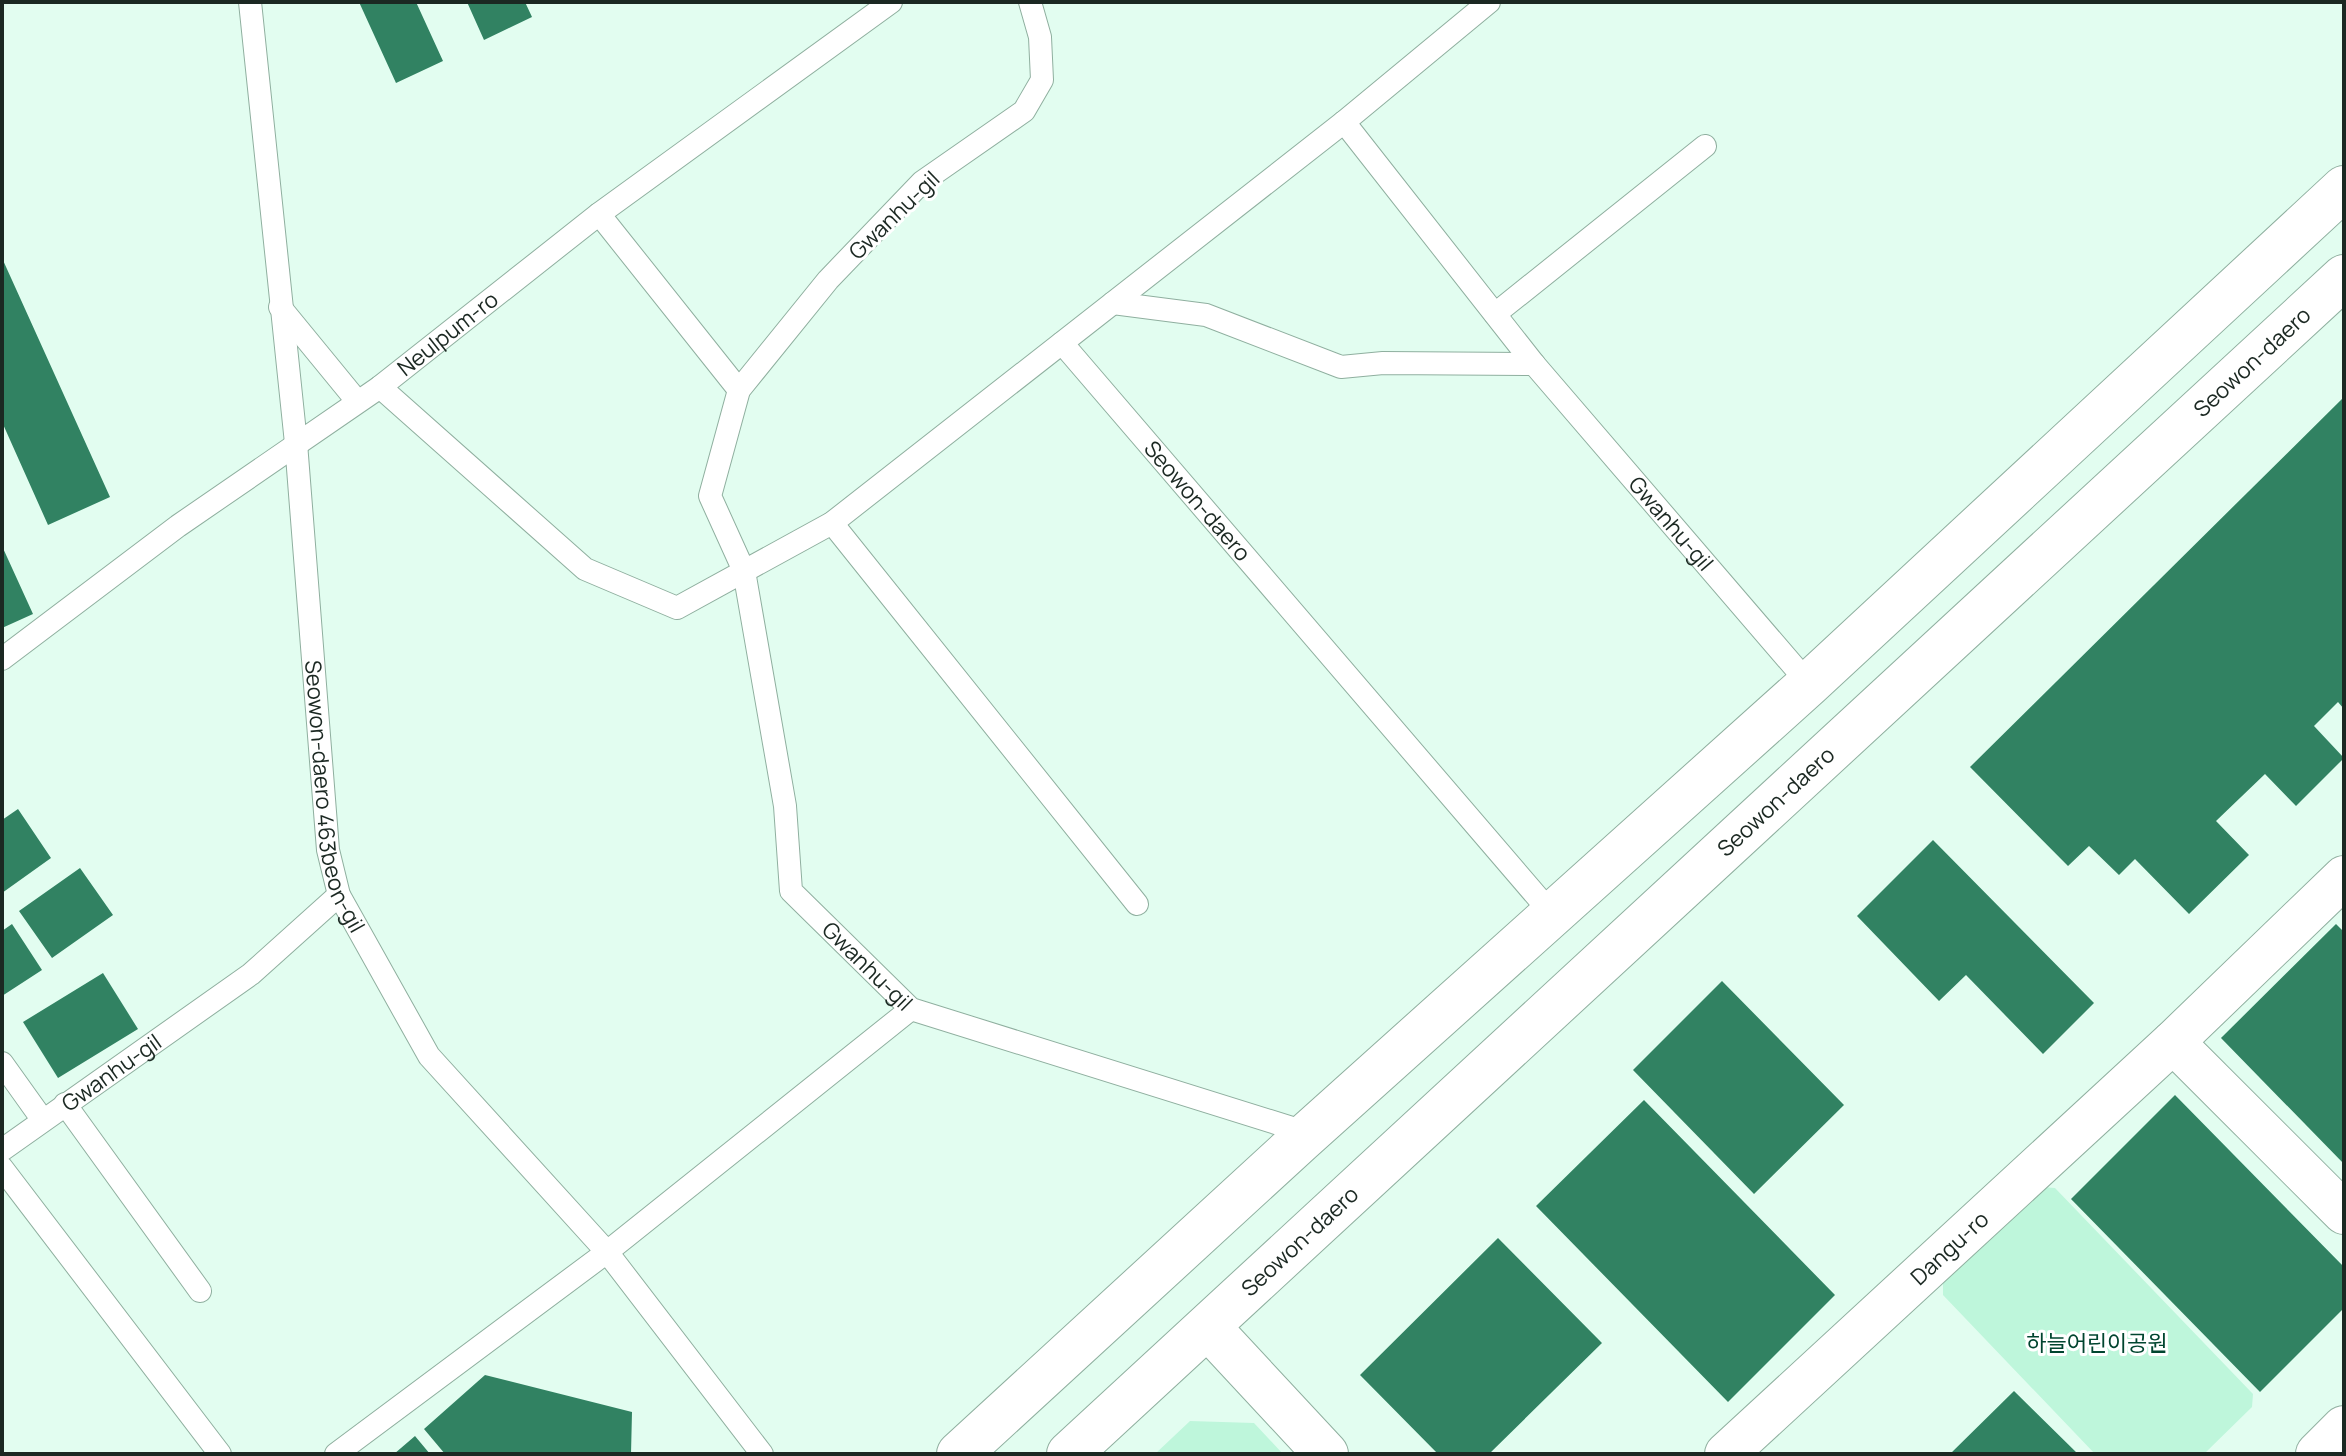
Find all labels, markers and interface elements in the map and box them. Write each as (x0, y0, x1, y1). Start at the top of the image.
street label: Gwanhu-gil (842, 164, 946, 266)
street label: Neulpum-ro (391, 284, 504, 383)
street label: Seowon-daero (2187, 300, 2317, 424)
street label: Seowon-daero (1137, 434, 1258, 567)
street label: Gwanhu-gil (1622, 470, 1720, 577)
street label: Seowon-daero 463beon-gil (298, 659, 372, 938)
street label: Seowon-daero (1711, 740, 1841, 863)
street label: Gwanhu-gil (816, 915, 919, 1017)
street label: Gwanhu-gil (55, 1027, 167, 1118)
street label: Seowon-daero (1235, 1179, 1365, 1303)
street label: Dangu-ro (1904, 1204, 1995, 1292)
park label: 하늘어린이공원 (2026, 1328, 2168, 1358)

